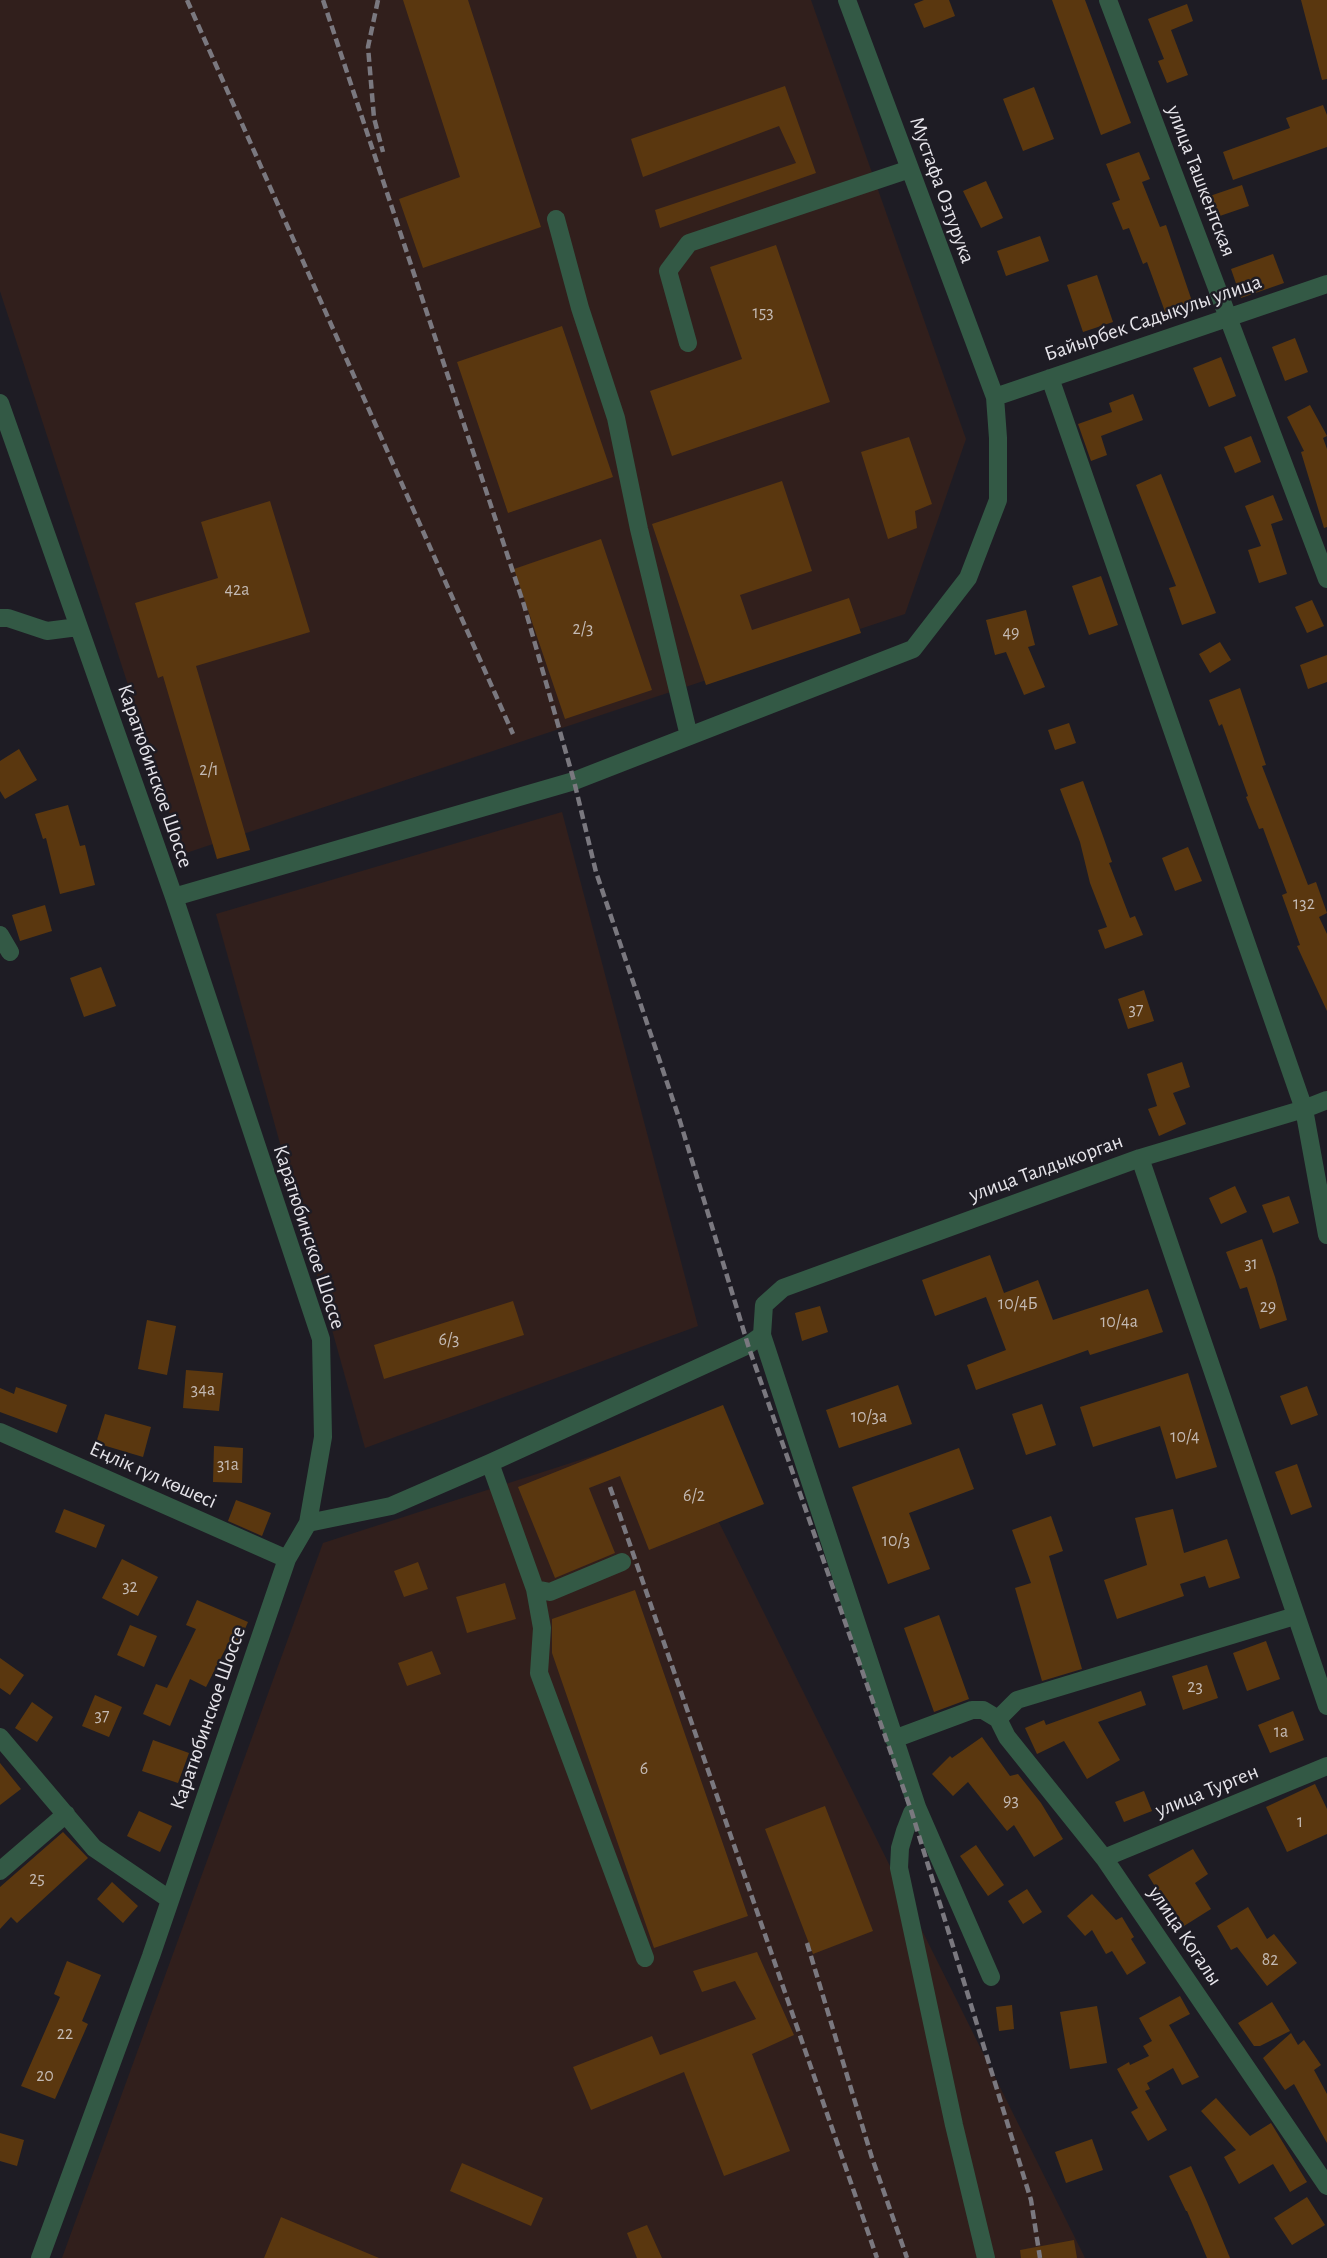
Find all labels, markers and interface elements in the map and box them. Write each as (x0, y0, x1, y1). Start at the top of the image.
street label: улица Ташкентская (1161, 102, 1241, 260)
street label: Мустафа Озтурука (904, 113, 980, 267)
street label: Байырбек Садыкулы улица (1041, 269, 1265, 367)
house number: 153 (752, 302, 774, 324)
house number: 42а (224, 579, 250, 601)
house number: 2/3 (573, 618, 593, 640)
house number: 49 (1002, 622, 1020, 644)
street label: Каратюбинское Шоссе (112, 681, 198, 871)
house number: 2/1 (199, 759, 219, 781)
house number: 132 (1293, 893, 1315, 915)
house number: 37 (1129, 999, 1143, 1021)
street label: улица Талдыкорган (965, 1128, 1127, 1208)
street label: Каратюбинское Шоссе (267, 1142, 351, 1332)
house number: 31 (1244, 1253, 1258, 1275)
house number: 10/4Б (998, 1293, 1038, 1315)
house number: 29 (1260, 1296, 1276, 1318)
house number: 10/4а (1100, 1311, 1138, 1333)
house number: 6/3 (438, 1329, 460, 1351)
house number: 34а (191, 1379, 215, 1401)
house number: 10/3а (851, 1406, 887, 1428)
house number: 10/4 (1170, 1426, 1200, 1448)
street label: Еңлік гүл көшесі (86, 1436, 220, 1514)
house number: 31а (217, 1454, 239, 1476)
house number: 6/2 (683, 1485, 705, 1507)
house number: 10/3 (882, 1530, 910, 1552)
house number: 32 (122, 1576, 138, 1598)
street label: Каратюбинское Шоссе (165, 1623, 251, 1813)
house number: 23 (1187, 1676, 1203, 1698)
house number: 37 (95, 1705, 109, 1727)
house number: 1а (1274, 1721, 1288, 1743)
house number: 6 (640, 1758, 648, 1780)
street label: улица Турген (1152, 1759, 1262, 1823)
house number: 93 (1003, 1790, 1019, 1812)
house number: 1 (1297, 1811, 1303, 1833)
house number: 25 (29, 1868, 45, 1890)
street label: улица Когалы (1143, 1881, 1227, 1991)
house number: 82 (1262, 1949, 1278, 1971)
house number: 22 (57, 2023, 73, 2045)
house number: 20 (36, 2065, 54, 2087)

